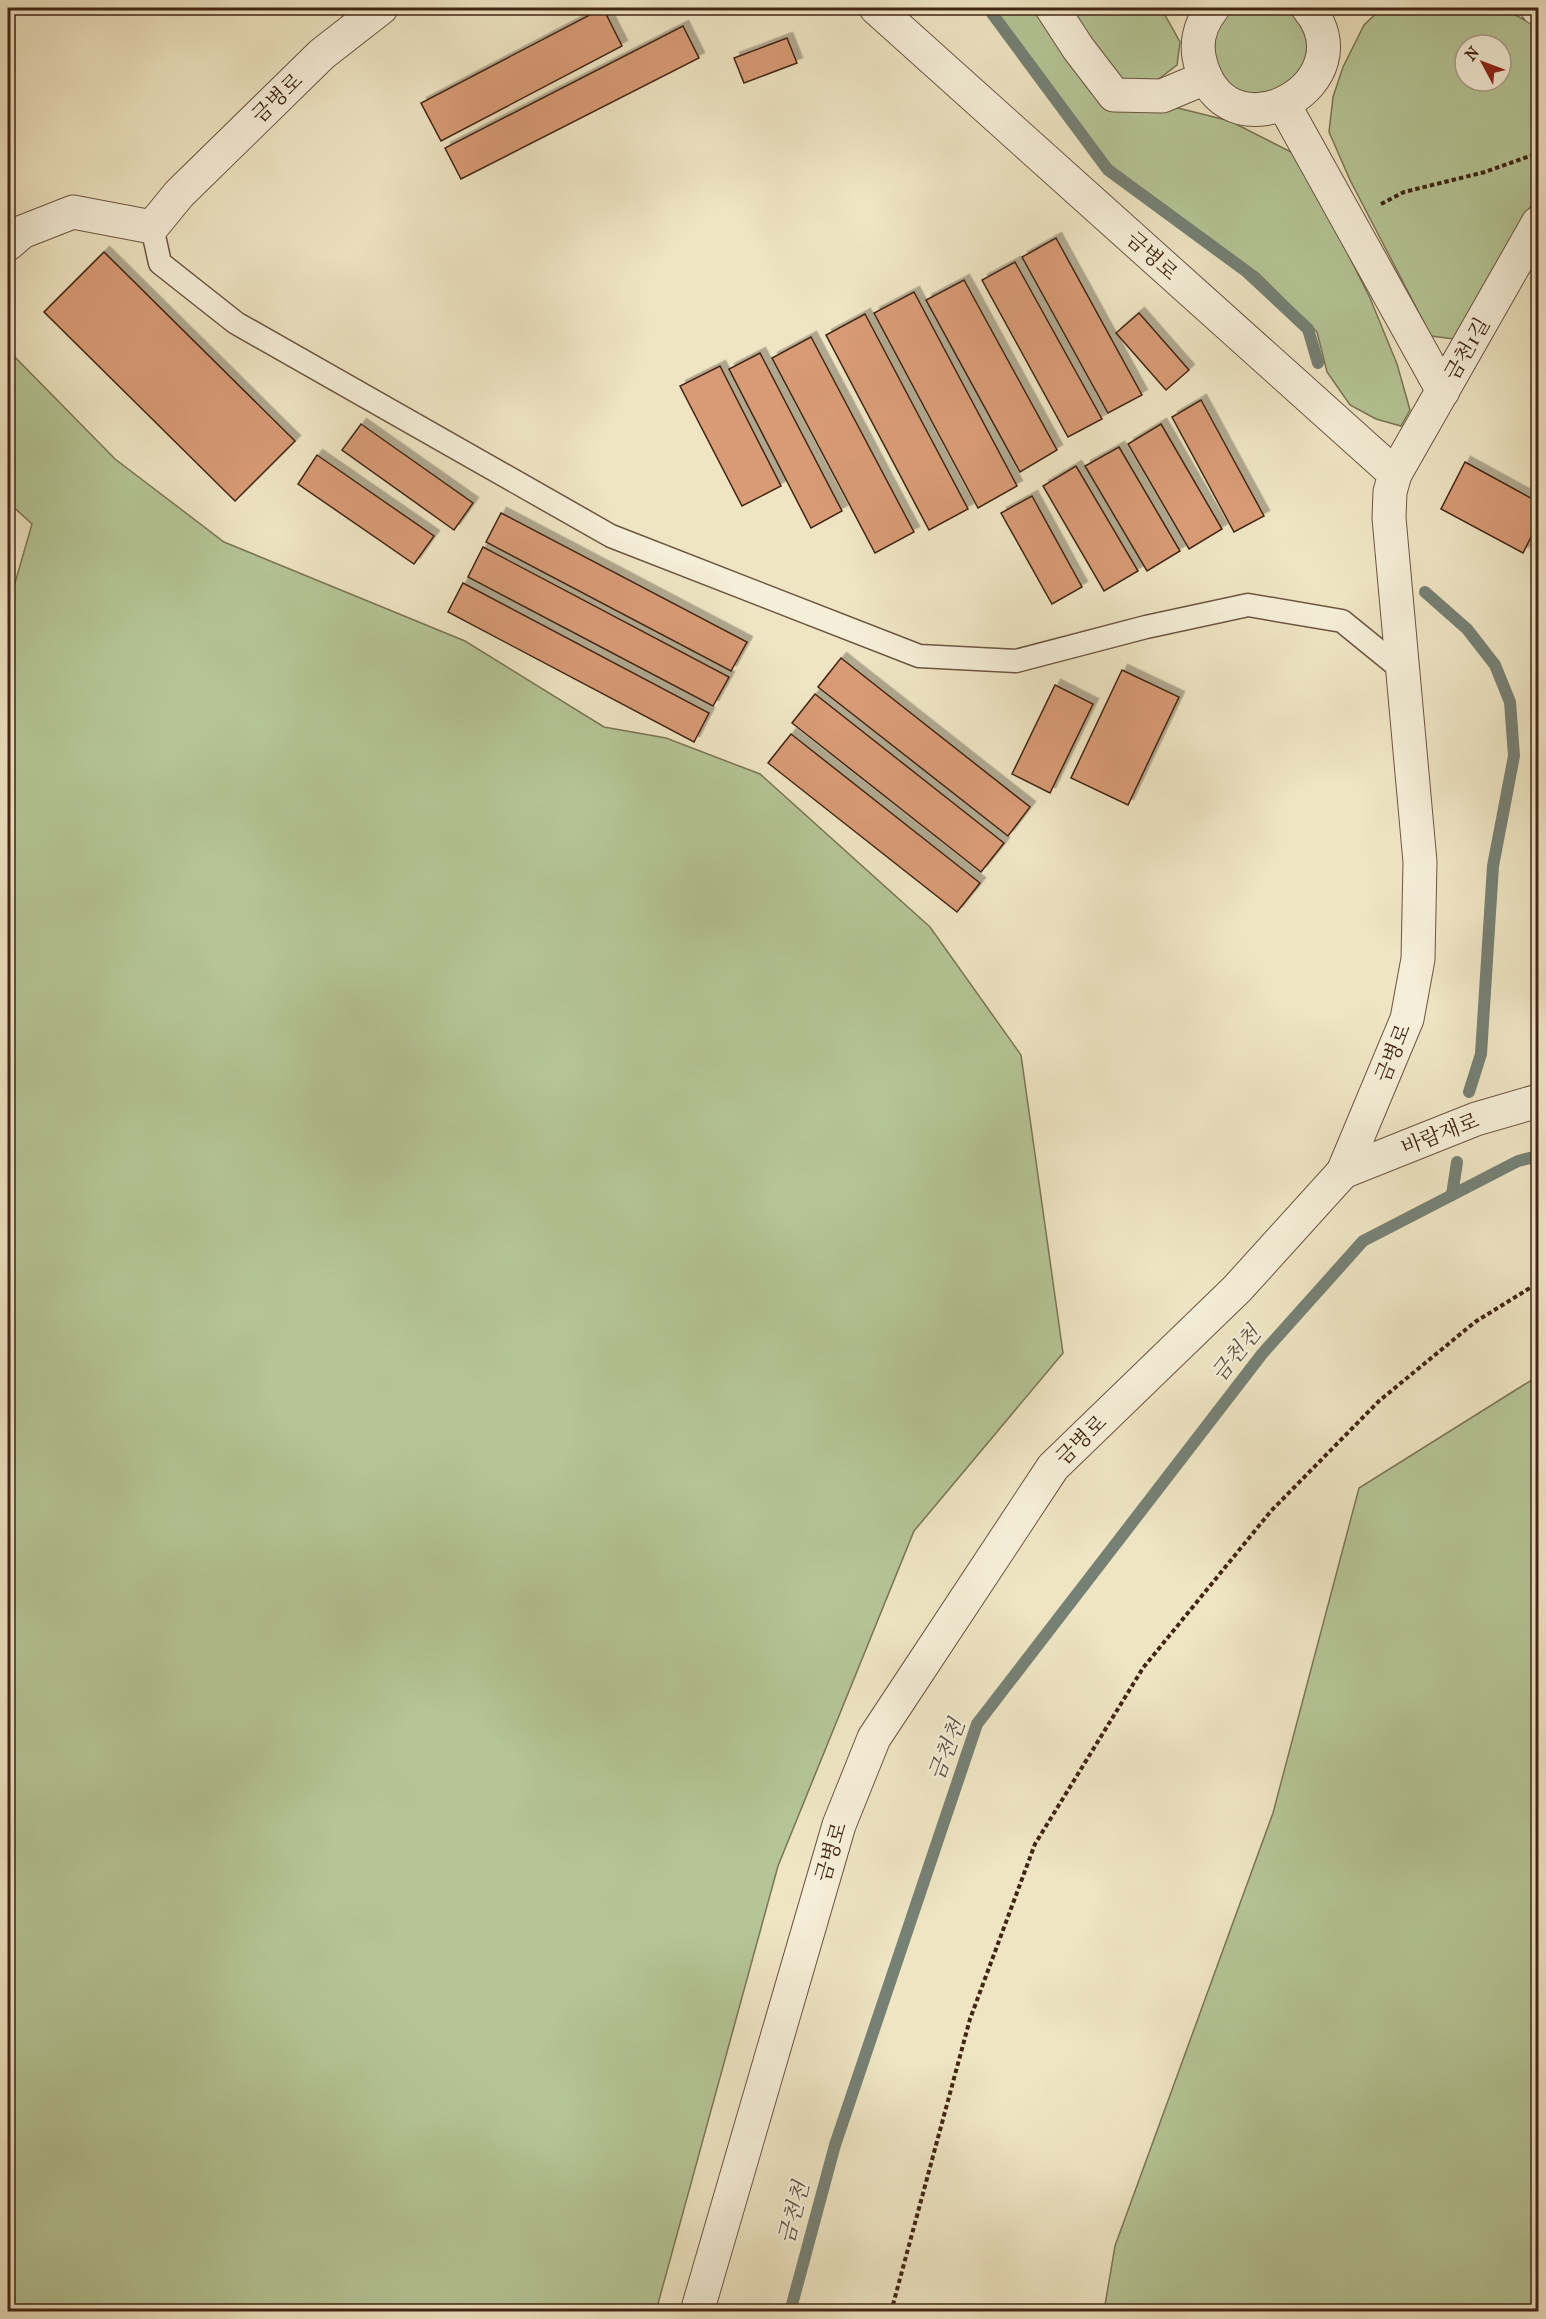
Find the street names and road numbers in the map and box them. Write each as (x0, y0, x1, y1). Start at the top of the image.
street label: 금병로 (247, 68, 307, 128)
street label: 금병로 (1121, 227, 1183, 285)
street label: 금천1길 (1440, 313, 1494, 385)
street label: 금병로 (1370, 1020, 1416, 1086)
street label: 바람재로 (1398, 1108, 1482, 1160)
street label: 금병로 (1051, 1410, 1111, 1470)
street label: 금병로 (811, 1819, 851, 1885)

